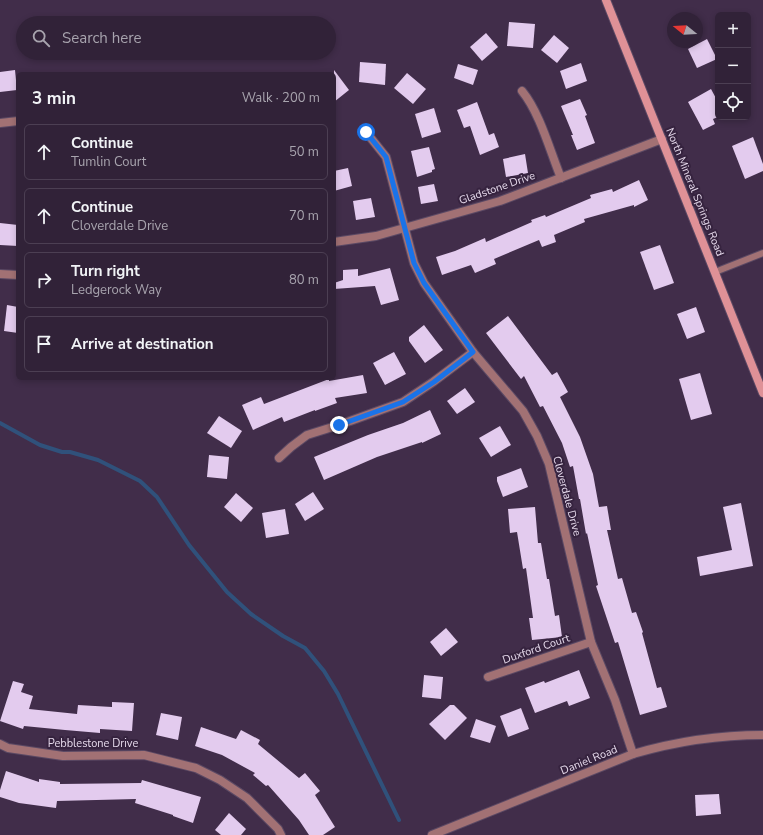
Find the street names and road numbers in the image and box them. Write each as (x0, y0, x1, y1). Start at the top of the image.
street label: North Mineral Springs Road (662, 126, 728, 258)
street label: Gladstone Drive (457, 168, 537, 208)
street label: Cloverdale Drive (549, 454, 585, 538)
street label: Duxford Court (500, 630, 572, 668)
street label: Pebblestone Drive (48, 736, 138, 751)
street label: Daniel Road (558, 742, 620, 778)

